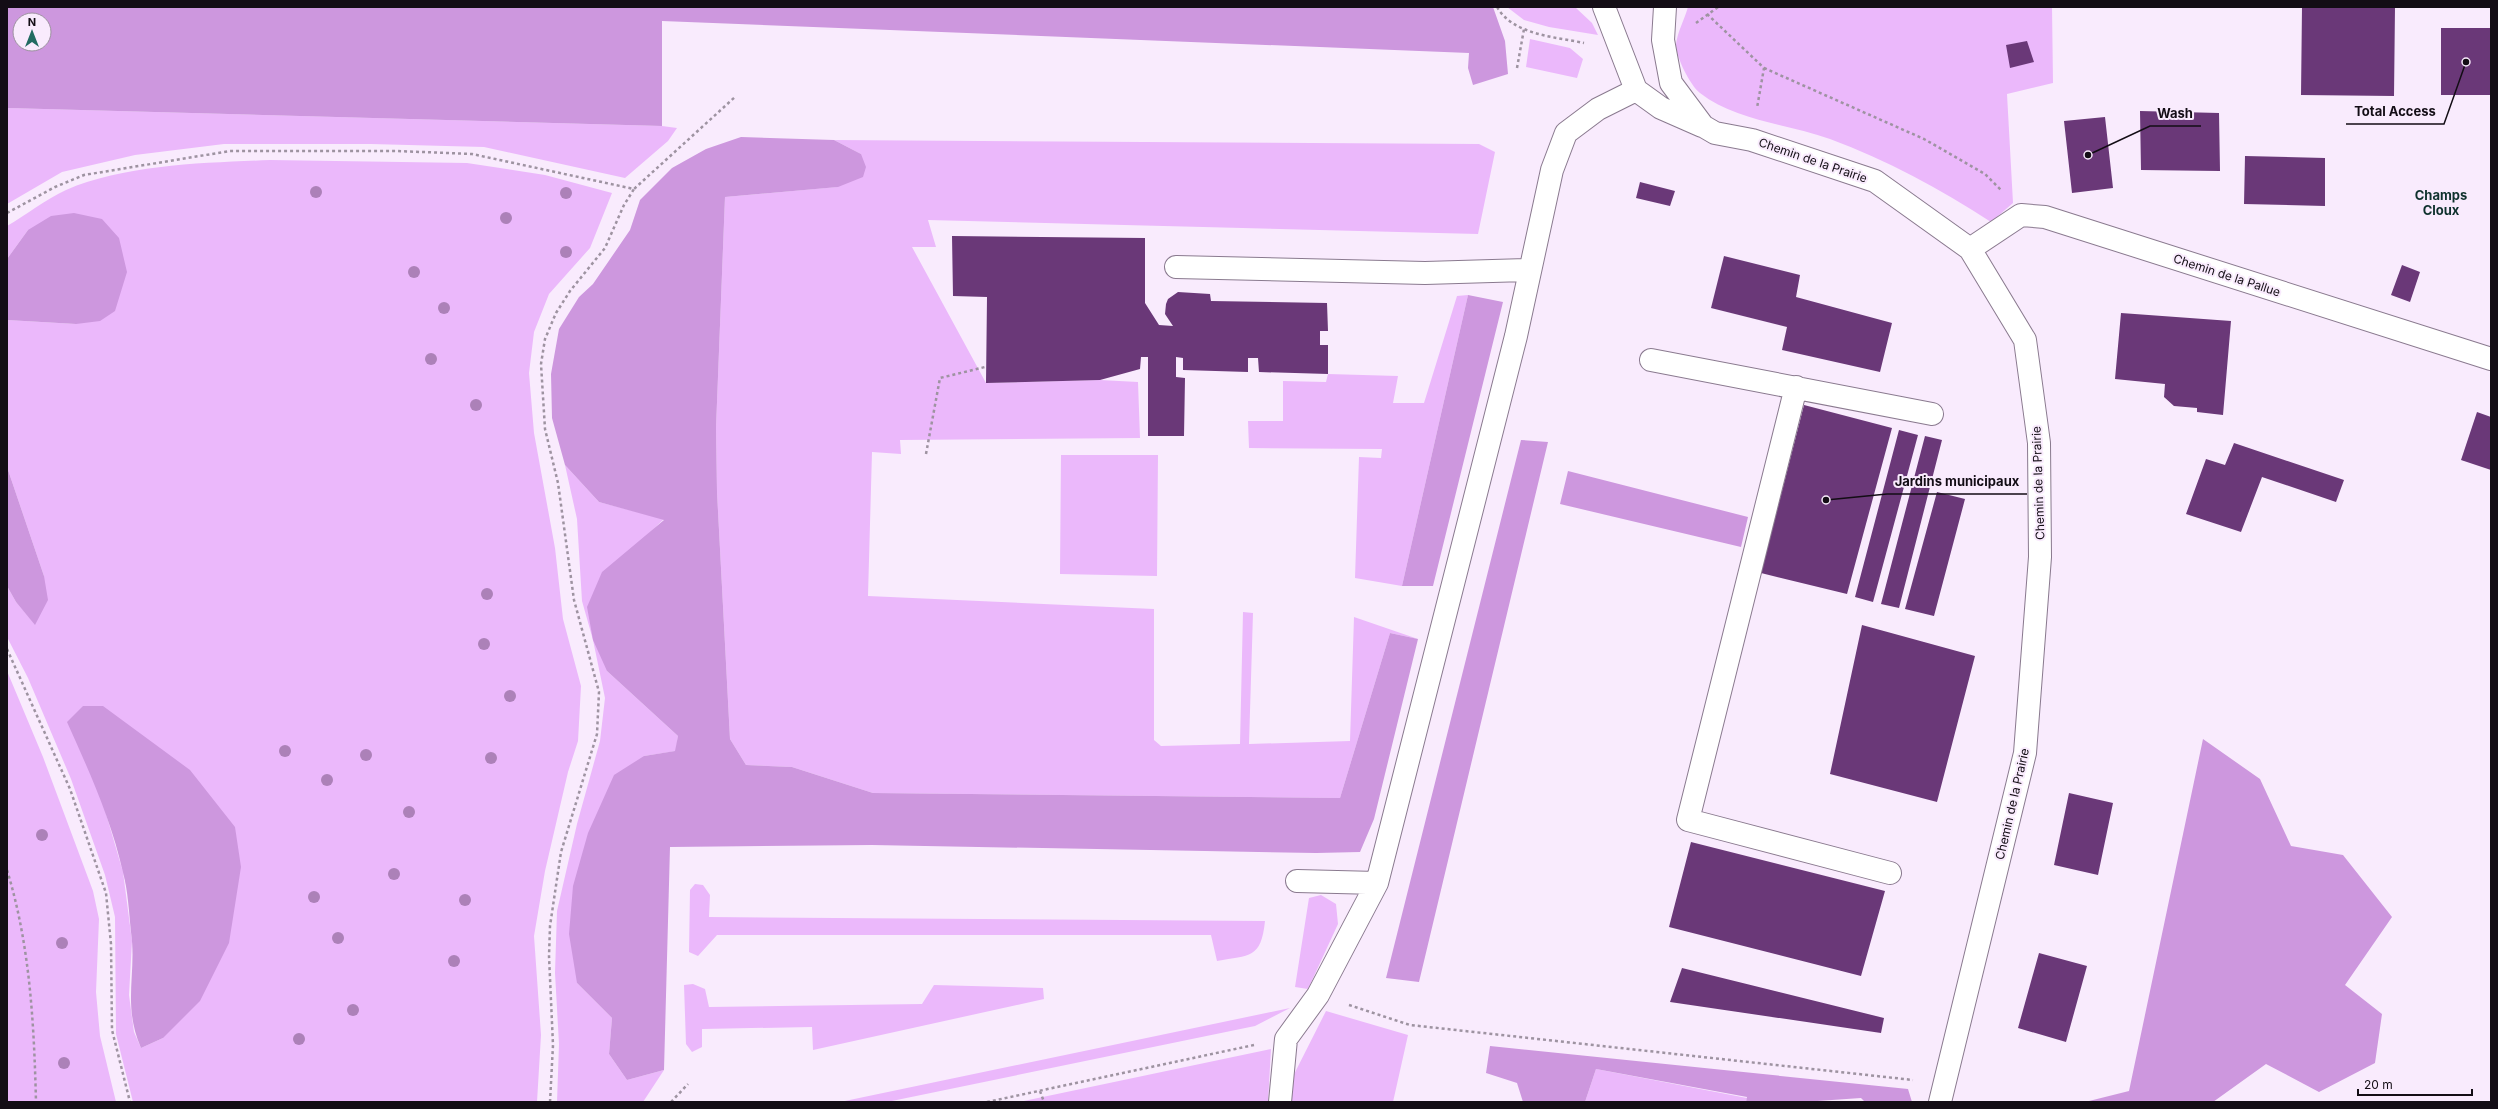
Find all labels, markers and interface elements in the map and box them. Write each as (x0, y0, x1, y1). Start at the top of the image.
north arrow (12, 12, 52, 52)
text: N (28, 15, 36, 29)
callout: Total Access (2346, 99, 2444, 124)
callout: Wash (2150, 101, 2201, 126)
text: Total Access (2354, 103, 2436, 119)
text: Wash (2157, 105, 2193, 121)
street label: Chemin de la Prairie (1757, 134, 1869, 186)
district label: Champs Cloux (2415, 187, 2467, 218)
street label: Chemin de la Pallue (2172, 251, 2282, 299)
street label: Chemin de la Prairie (2029, 426, 2047, 540)
callout: Jardins municipaux (1887, 469, 2027, 494)
text: Jardins municipaux (1895, 473, 2020, 489)
street label: Chemin de la Prairie (1992, 747, 2032, 861)
scale bar (2358, 1071, 2472, 1097)
text: 20 m (2364, 1077, 2393, 1092)

